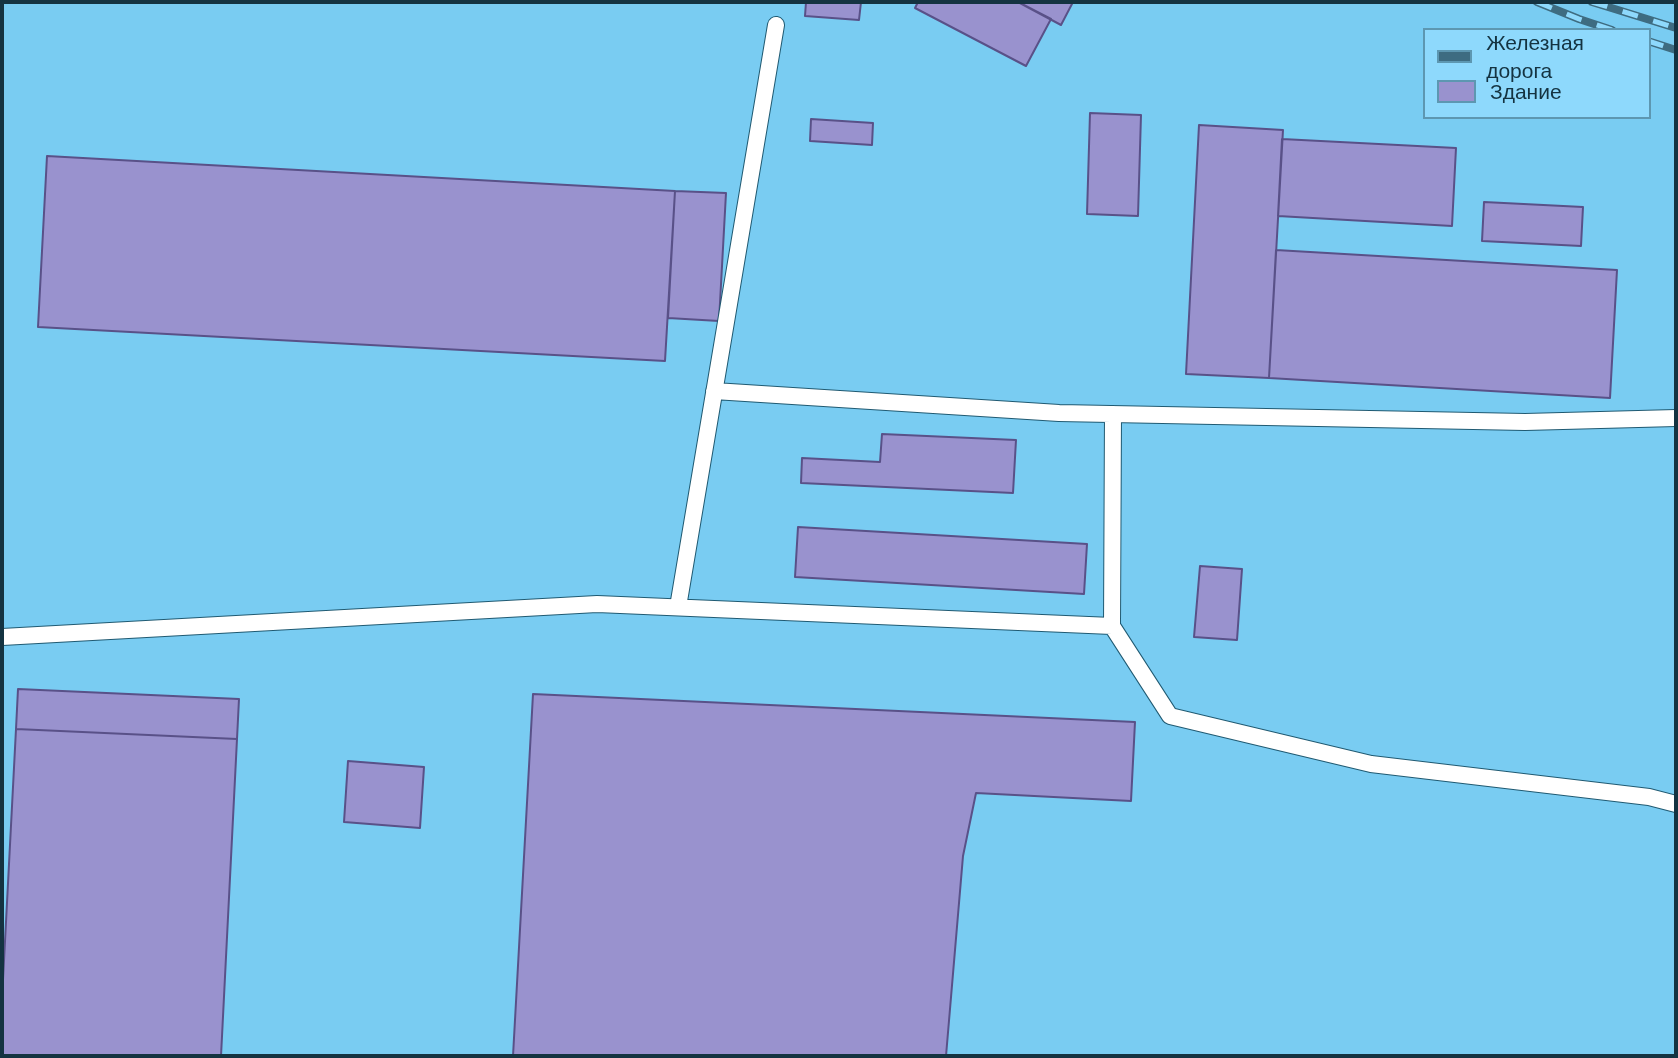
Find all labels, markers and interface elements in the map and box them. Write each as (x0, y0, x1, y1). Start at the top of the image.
legend (1422, 28, 1650, 119)
text: Железная дорога (1486, 29, 1584, 85)
text: Здание (1490, 78, 1562, 106)

